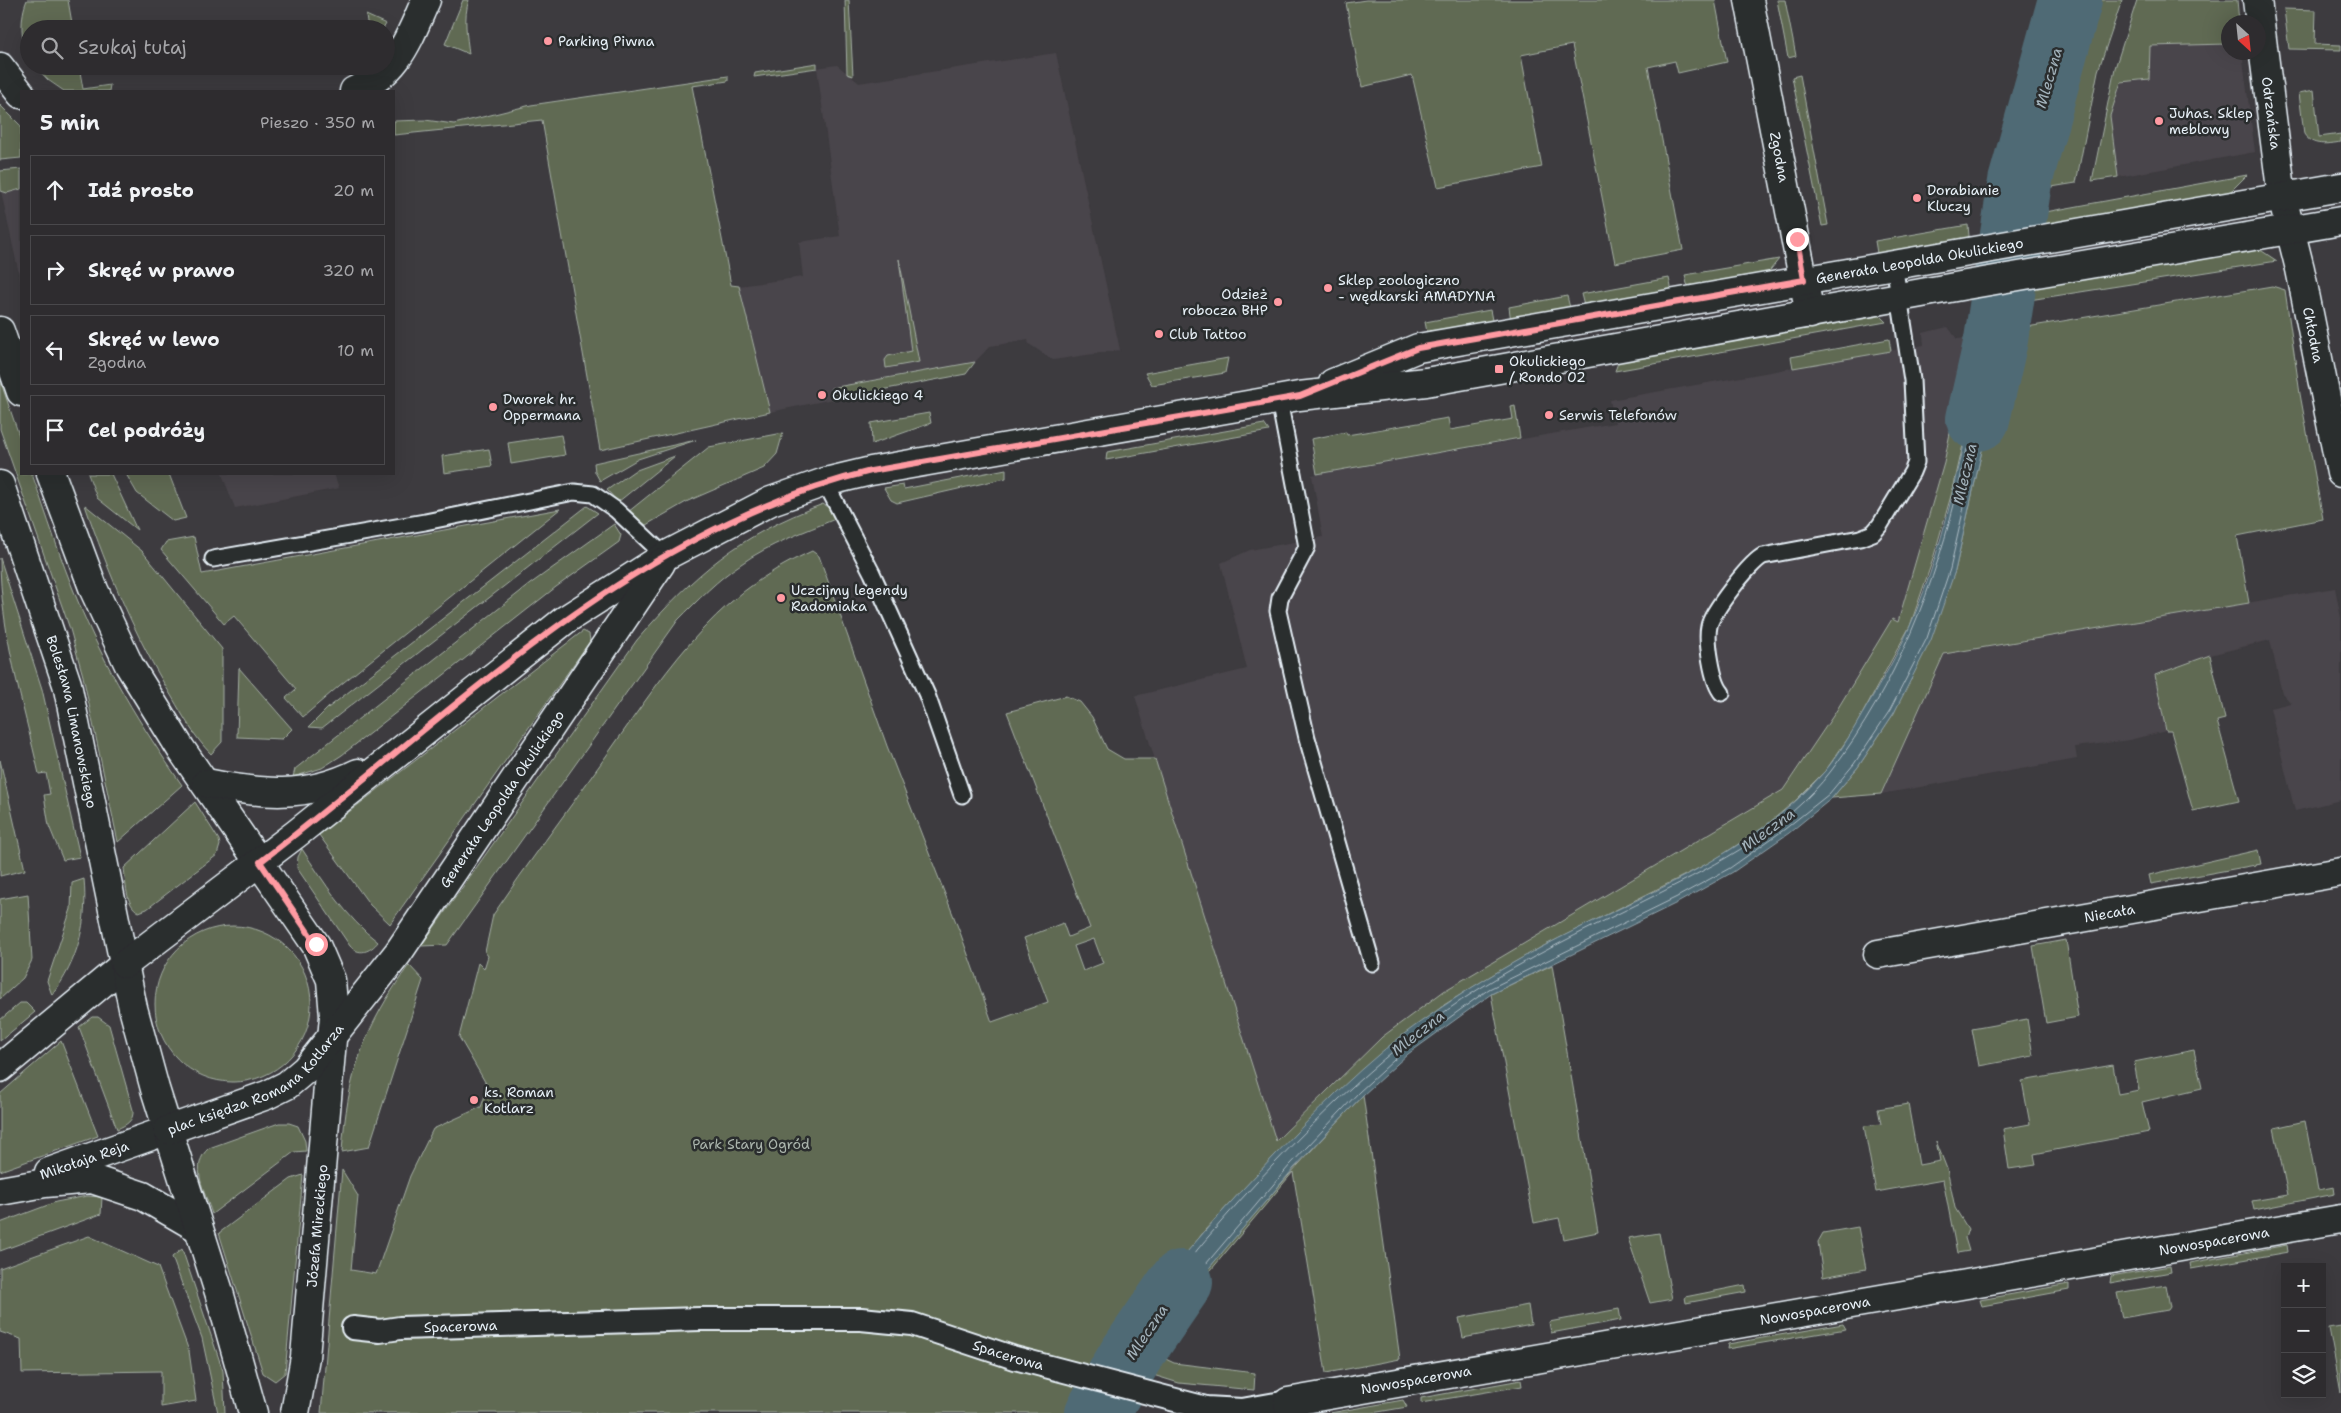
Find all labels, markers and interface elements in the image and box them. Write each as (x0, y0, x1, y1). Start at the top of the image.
north arrow (2221, 15, 2266, 60)
search box (20, 20, 395, 75)
place label: Parking Piwna (558, 32, 655, 50)
icon: search (38, 34, 66, 62)
text: Szukaj tutaj (78, 35, 187, 60)
marker: Parking Piwna (542, 35, 554, 47)
water label: Mleczna (2031, 45, 2067, 111)
street label: Odrzańska (2258, 76, 2285, 151)
place label: Juhas. Sklep meblowy (2169, 104, 2253, 138)
text: 5 min (40, 109, 100, 137)
text: Pieszo · 350 m (260, 112, 375, 133)
marker: Juhas. Sklep meblowy (2153, 115, 2165, 127)
street label: Zgodna (1766, 130, 1793, 184)
icon: ahead (41, 176, 69, 204)
text: Idź prosto (88, 178, 194, 203)
text: 20 m (333, 180, 374, 201)
place label: Dorabianie Kluczy (1927, 181, 2000, 215)
marker: Dorabianie Kluczy (1911, 192, 1923, 204)
route end (1786, 228, 1809, 251)
street label: Generała Leopolda Okulickiego (1814, 234, 2025, 287)
icon: right (41, 256, 69, 284)
text: Skręć w prawo (88, 258, 235, 283)
text: 320 m (323, 260, 374, 281)
place label: Sklep zoologiczno - wędkarski AMADYNA (1338, 271, 1495, 305)
marker: Sklep zoologiczno - wędkarski AMADYNA (1322, 282, 1334, 294)
place label: Odzież robocza BHP (1182, 285, 1268, 319)
marker: Odzież robocza BHP (1272, 296, 1284, 308)
street label: Chłodna (2299, 305, 2328, 365)
place label: Club Tattoo (1169, 325, 1246, 343)
text: Skręć w lewo (88, 327, 220, 352)
marker: Club Tattoo (1153, 328, 1165, 340)
icon: left (41, 336, 69, 364)
text: 10 m (337, 340, 374, 361)
text: Zgodna (88, 352, 146, 373)
place label: Okulickiego / Rondo 02 (1509, 352, 1586, 386)
marker: Okulickiego / Rondo 02 (1493, 363, 1505, 375)
place label: Okulickiego 4 (832, 386, 923, 404)
marker: Okulickiego 4 (816, 389, 828, 401)
place label: Dworek hr. Oppermana (503, 390, 581, 424)
marker: Dworek hr. Oppermana (487, 401, 499, 413)
place label: Serwis Telefonów (1559, 406, 1677, 424)
marker: Serwis Telefonów (1543, 409, 1555, 421)
icon: arrive (41, 416, 69, 444)
text: Cel podróży (88, 418, 205, 443)
water label: Mleczna (1948, 441, 1982, 507)
place label: Uczcijmy legendy Radomiaka (791, 581, 908, 615)
marker: Uczcijmy legendy Radomiaka (775, 592, 787, 604)
street label: Bolesława Limanowskiego (42, 633, 101, 810)
street label: Generała Leopolda Okulickiego (436, 707, 568, 891)
water label: Mleczna (1737, 804, 1799, 856)
street label: Niecała (2083, 900, 2136, 926)
route start (305, 933, 328, 956)
water label: Mleczna (1387, 1006, 1449, 1060)
street label: plac księdza Romana Kotlarza (165, 1020, 348, 1138)
place label: ks. Roman Kotlarz (484, 1083, 554, 1117)
marker: ks. Roman Kotlarz (468, 1094, 480, 1106)
park label: Park Stary Ogród (692, 1135, 810, 1153)
street label: Mikołaja Reja (37, 1136, 131, 1184)
street label: Józefa Mireckiego (303, 1164, 331, 1288)
street label: Nowospacerowa (2157, 1223, 2271, 1260)
map controls (2281, 1263, 2326, 1398)
button: + (2281, 1263, 2326, 1308)
street label: Nowospacerowa (1758, 1292, 1872, 1329)
water label: Mleczna (1121, 1301, 1173, 1363)
button: − (2281, 1308, 2326, 1353)
street label: Spacerowa (424, 1316, 498, 1336)
street label: Spacerowa (970, 1336, 1046, 1374)
button: layers (2281, 1353, 2326, 1398)
street label: Nowospacerowa (1359, 1361, 1473, 1398)

